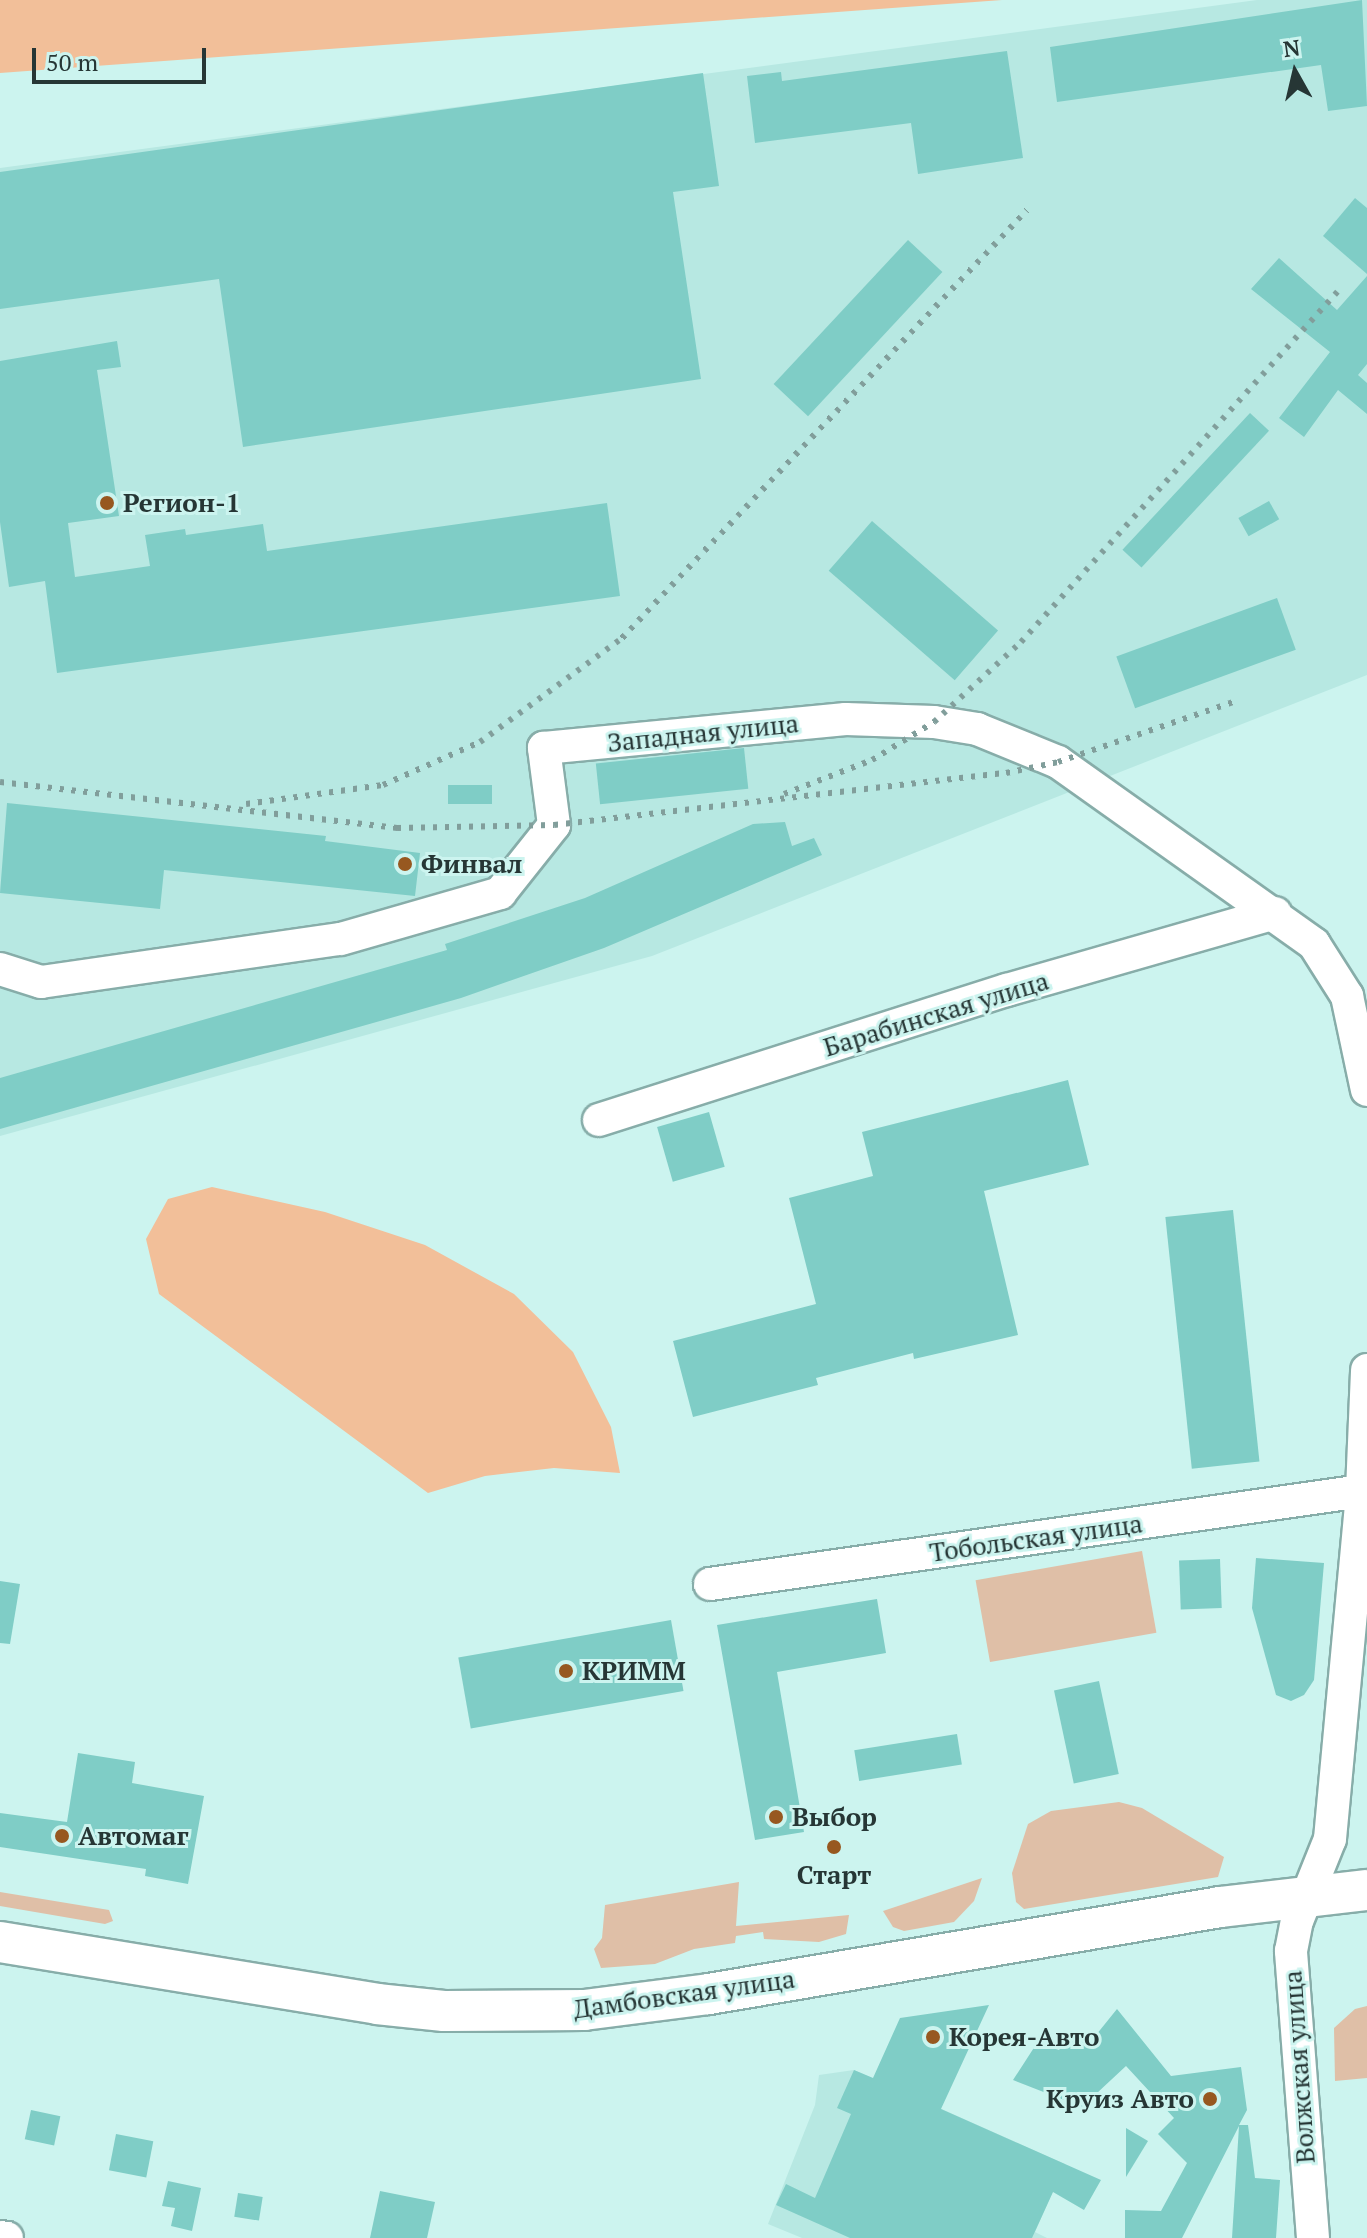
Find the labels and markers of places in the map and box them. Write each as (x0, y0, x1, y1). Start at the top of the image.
place label: Регион-1 (123, 487, 240, 519)
marker: Регион-1 (98, 494, 116, 512)
place label: Финвал (421, 848, 522, 880)
marker: Финвал (396, 855, 414, 873)
place label: КРИММ (582, 1655, 686, 1687)
marker: КРИММ (557, 1662, 575, 1680)
place label: Выбор (792, 1801, 877, 1833)
marker: Выбор (767, 1808, 785, 1826)
place label: Автомаг (78, 1820, 189, 1852)
marker: Автомаг (53, 1827, 71, 1845)
marker: Старт (825, 1838, 843, 1856)
place label: Старт (797, 1859, 871, 1891)
place label: Корея-Авто (949, 2021, 1099, 2053)
marker: Корея-Авто (924, 2028, 942, 2046)
place label: Круиз Авто (1046, 2083, 1194, 2115)
marker: Круиз Авто (1201, 2090, 1219, 2108)

